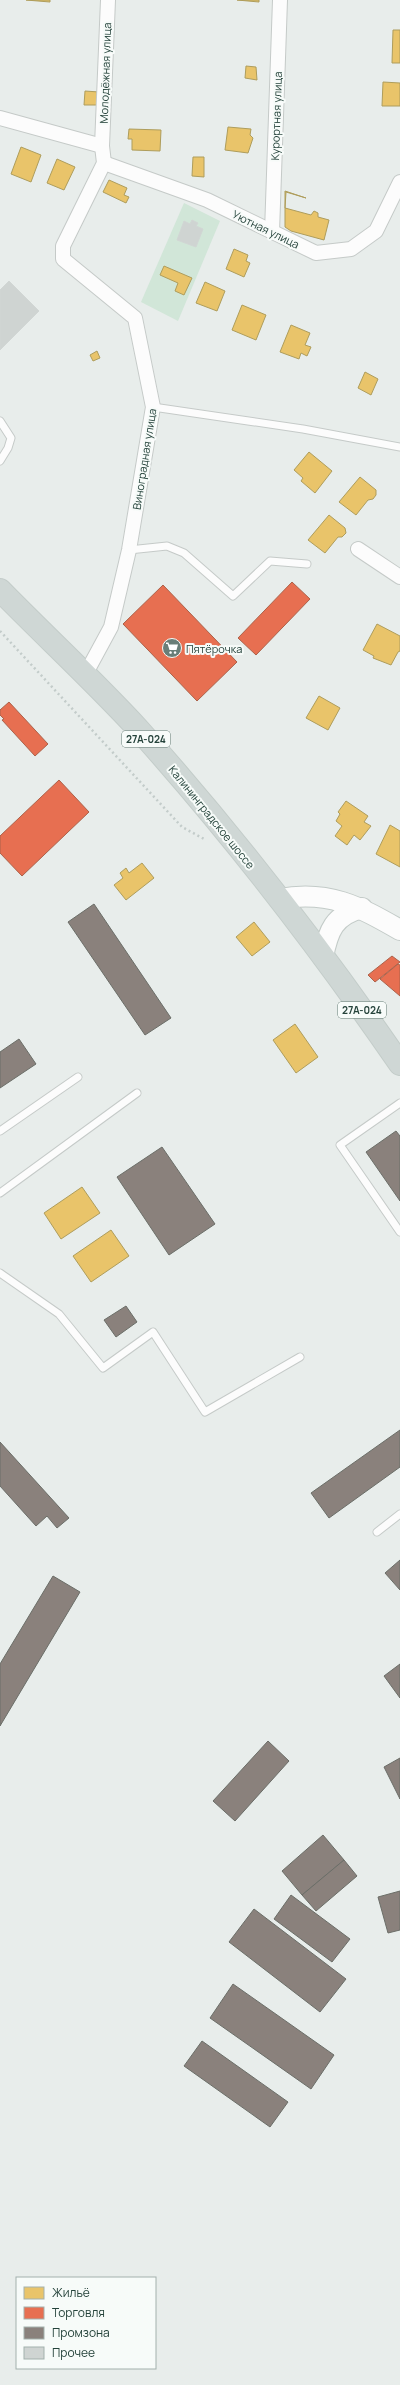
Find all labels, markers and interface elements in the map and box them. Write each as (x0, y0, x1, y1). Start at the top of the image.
street label: Молодёжная улица (96, 22, 114, 124)
street label: Курортная улица (267, 71, 285, 161)
street label: Уютная улица (230, 206, 302, 252)
street label: Виноградная улица (129, 407, 159, 511)
supermarket icon: Пятёрочка (161, 637, 183, 659)
place label: Пятёрочка (186, 641, 242, 656)
road number: 27А-024 (122, 731, 170, 747)
street label: Калининградское шоссе (166, 762, 259, 872)
road number: 27А-024 (338, 1002, 386, 1018)
legend (16, 2277, 156, 2369)
text: Жильё (52, 2284, 90, 2301)
text: Торговля (52, 2304, 105, 2321)
text: Промзона (52, 2324, 110, 2341)
text: Прочее (52, 2344, 95, 2361)

